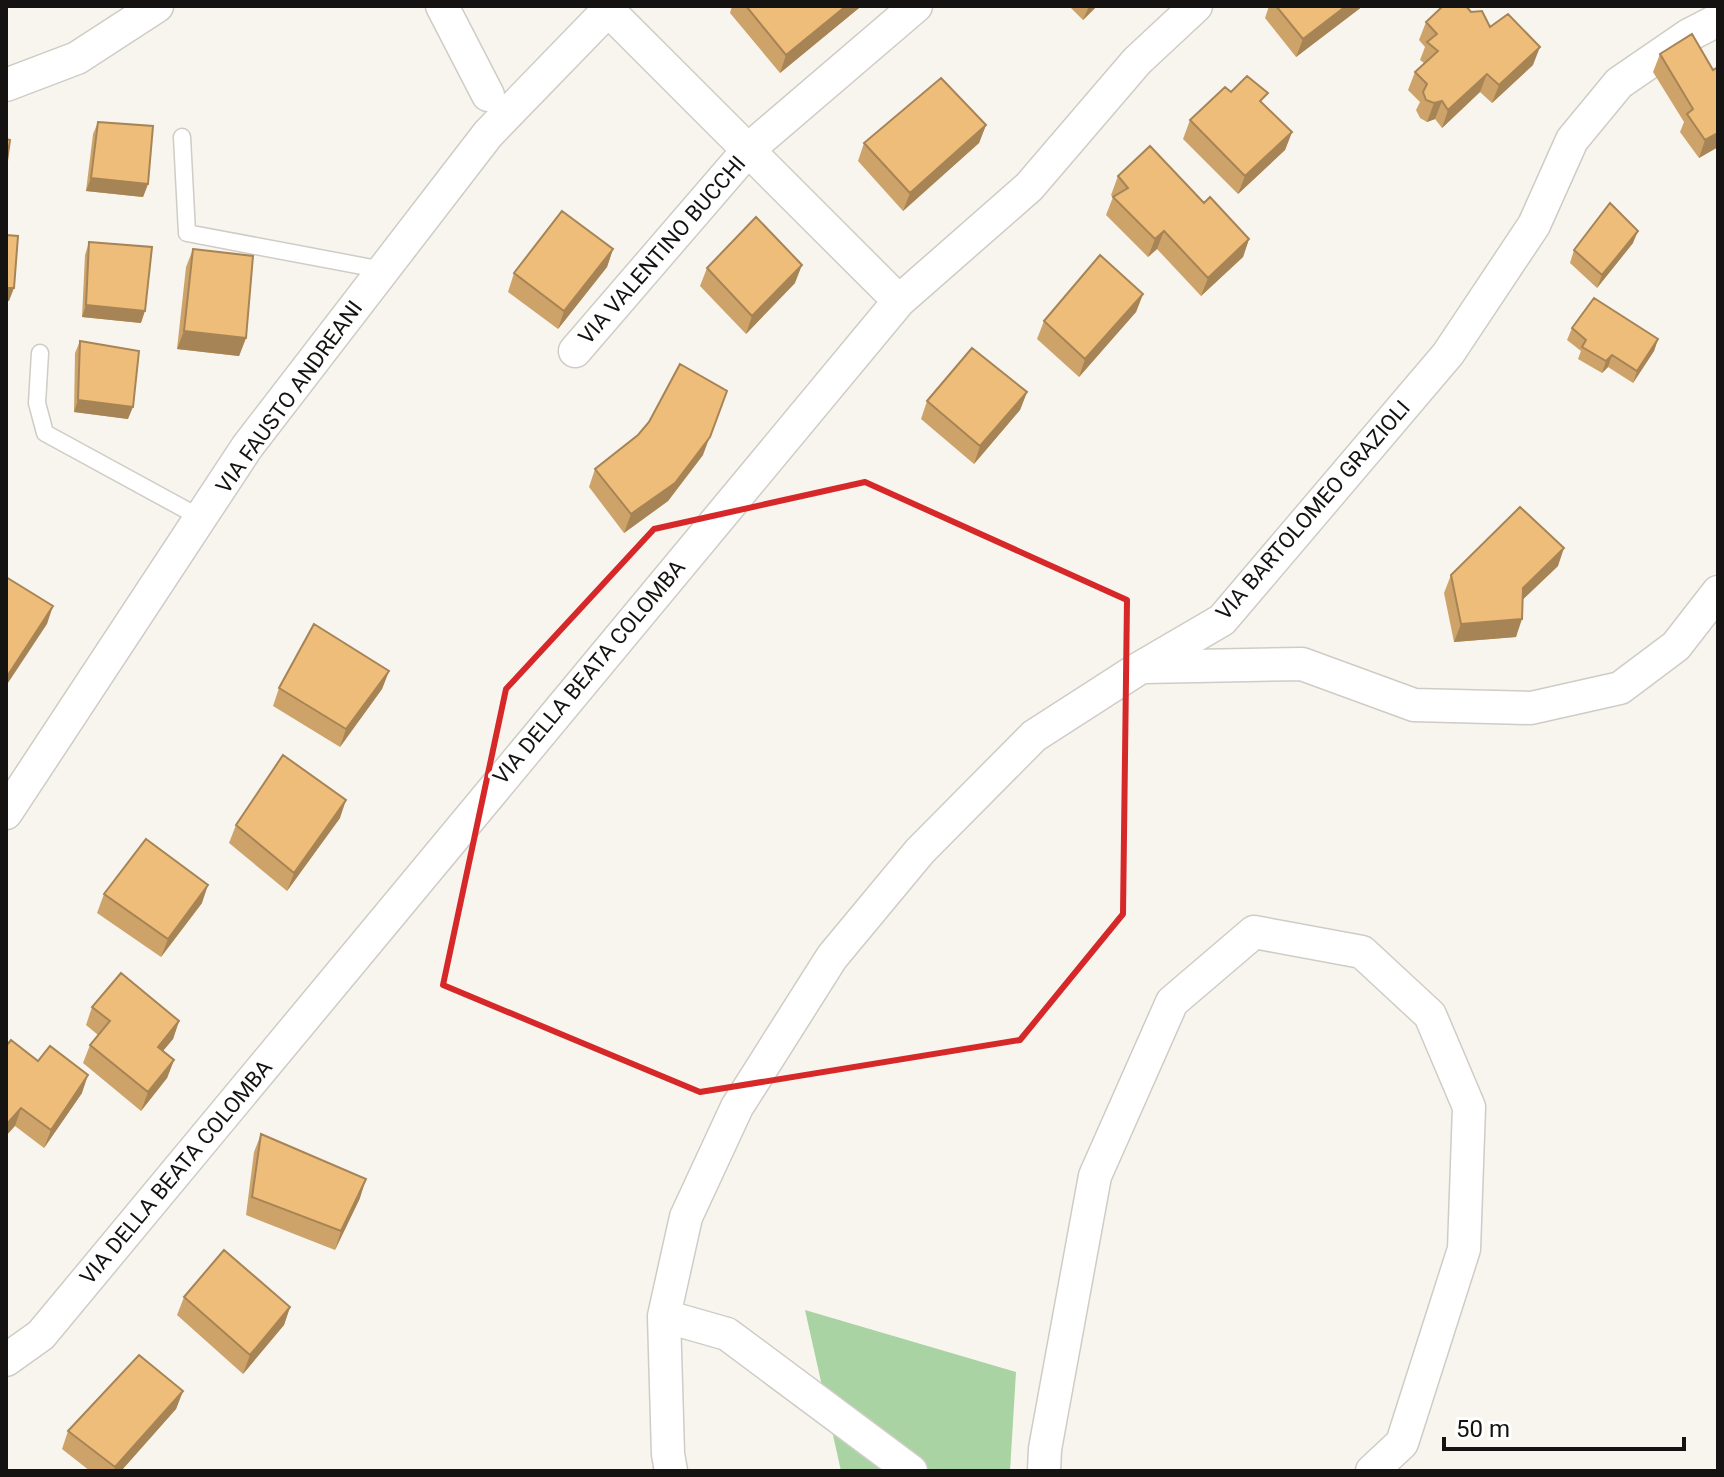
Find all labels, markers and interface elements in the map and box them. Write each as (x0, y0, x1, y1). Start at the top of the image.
street label: VIA VALENTINO BUCCHI (574, 151, 750, 349)
street label: VIA FAUSTO ANDREANI (211, 296, 367, 498)
street label: VIA BARTOLOMEO GRAZIOLI (1211, 395, 1415, 625)
street label: VIA DELLA BEATA COLOMBA (488, 554, 691, 789)
street label: VIA DELLA BEATA COLOMBA (75, 1054, 278, 1289)
scale bar (1444, 1401, 1684, 1451)
text: 50 m (1456, 1415, 1510, 1443)

